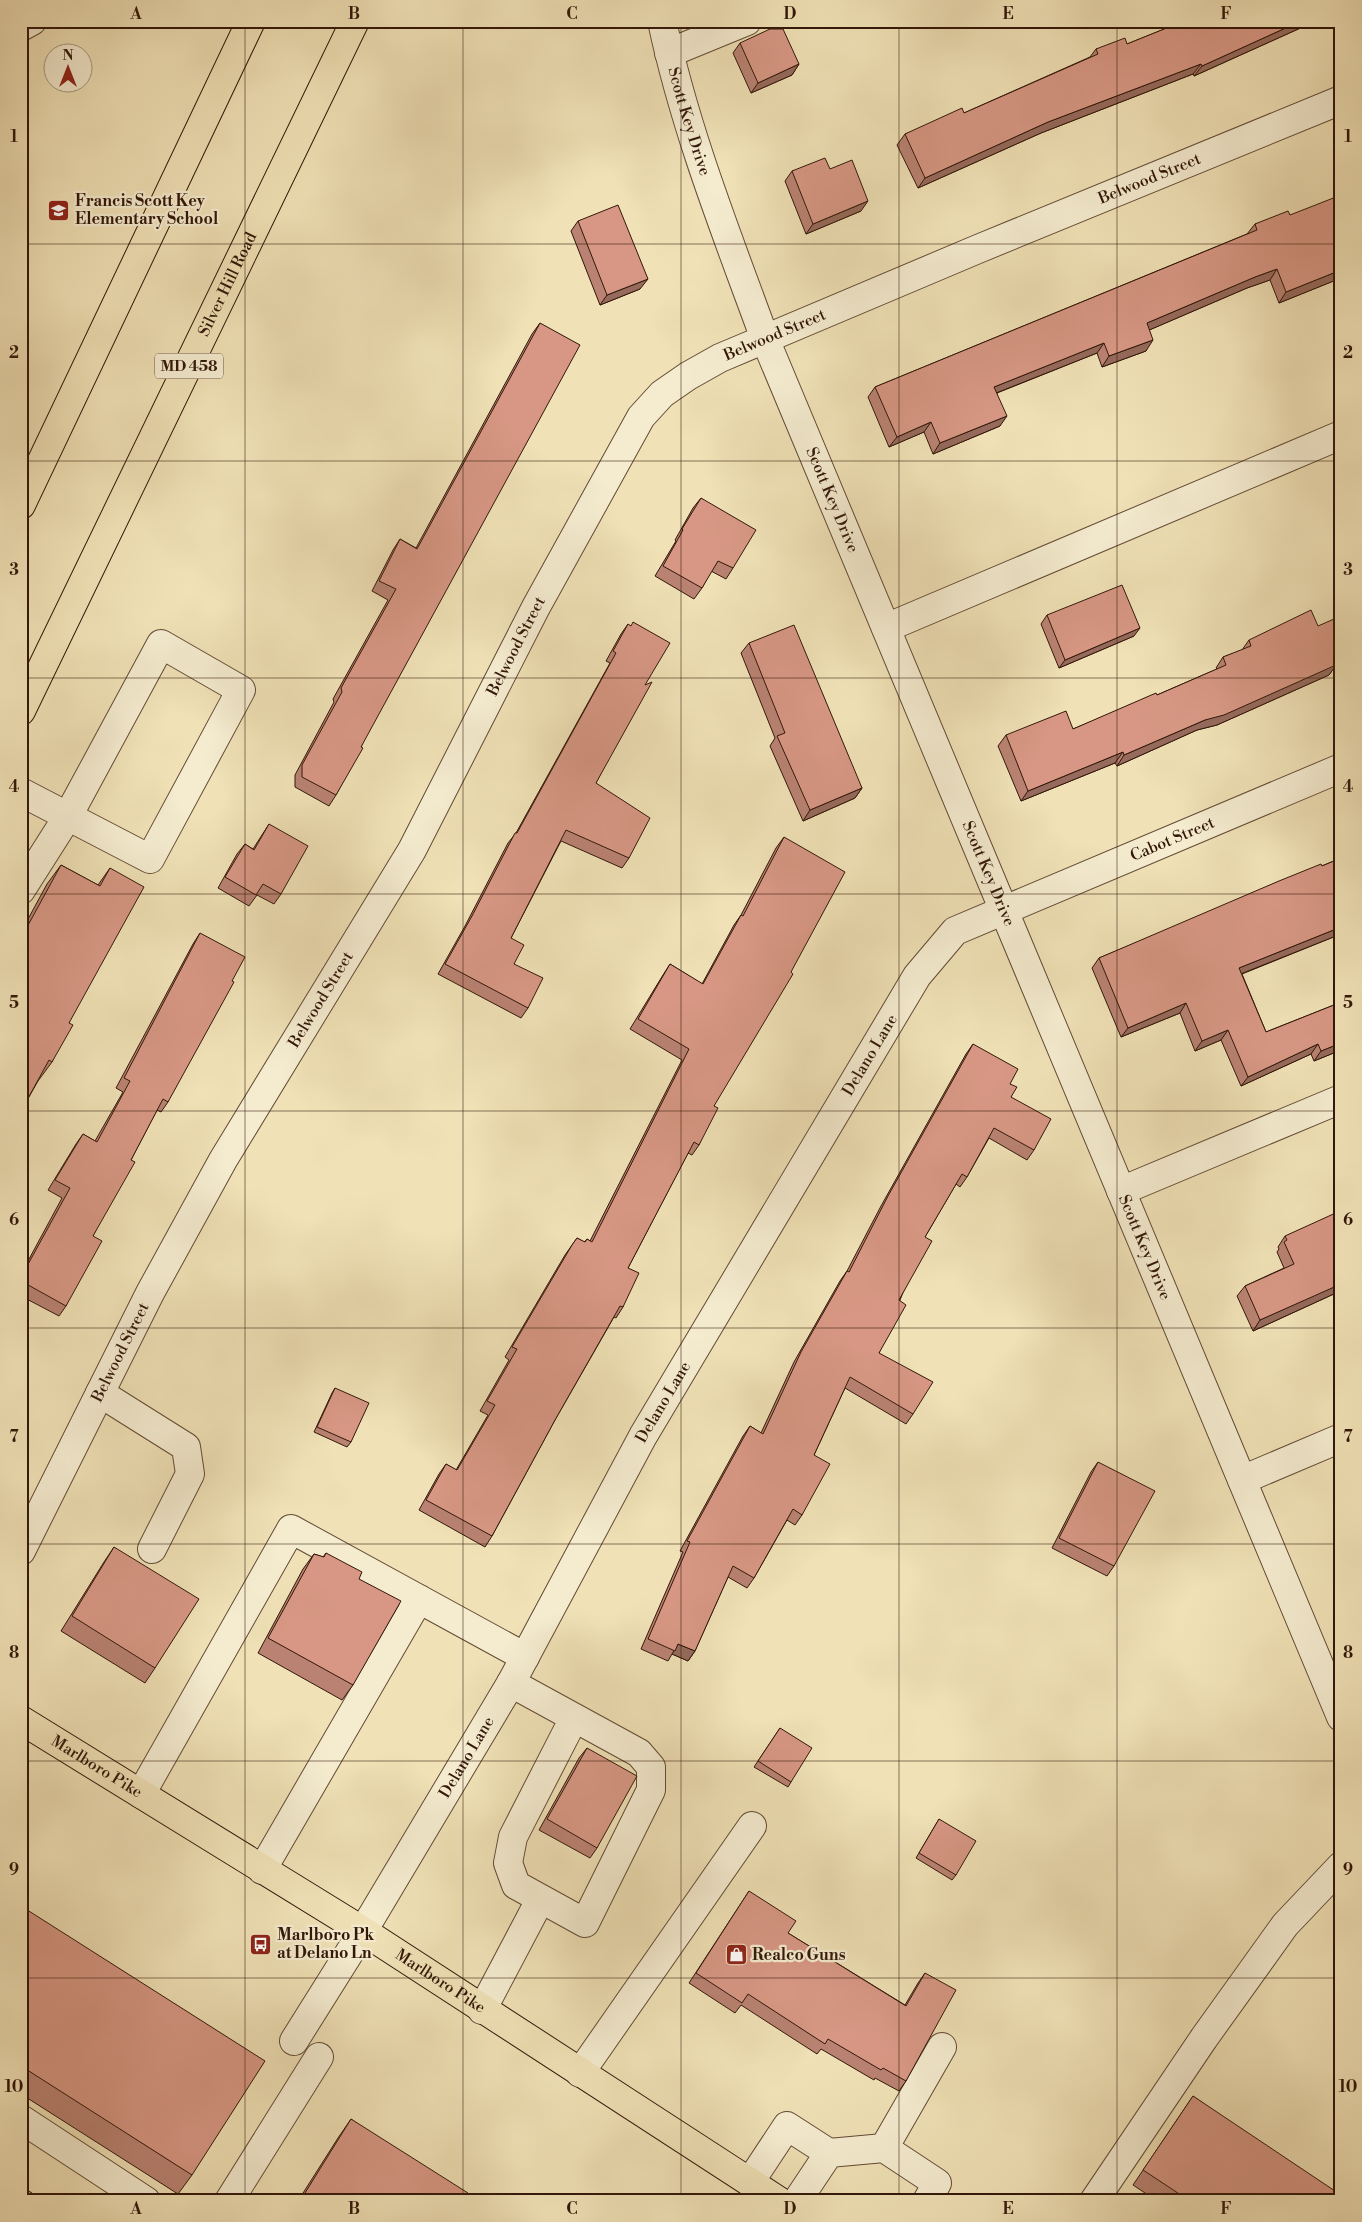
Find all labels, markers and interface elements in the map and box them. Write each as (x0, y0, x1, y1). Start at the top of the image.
text: A (129, 4, 142, 24)
text: B (348, 4, 360, 24)
text: C (566, 4, 578, 24)
text: D (784, 4, 797, 24)
text: E (1002, 4, 1014, 24)
text: F (1220, 4, 1232, 24)
north arrow (42, 42, 92, 92)
text: N (62, 47, 74, 65)
street label: Scott Key Drive (663, 65, 715, 178)
text: 1 (10, 127, 18, 147)
text: 1 (1344, 127, 1352, 147)
street label: Belwood Street (1094, 149, 1204, 209)
place label: Francis Scott Key Elementary School (75, 191, 219, 229)
school or university icon: Francis Scott Key Elementary School (47, 198, 71, 222)
street label: Silver Hill Road (194, 229, 261, 340)
street label: Belwood Street (720, 304, 829, 366)
text: 2 (9, 343, 19, 363)
text: 2 (1343, 343, 1353, 363)
road number: MD 458 (155, 354, 223, 378)
street label: Scott Key Drive (801, 444, 863, 556)
text: 3 (9, 560, 19, 580)
text: 3 (1343, 560, 1353, 580)
street label: Belwood Street (482, 593, 550, 700)
text: 4 (9, 777, 20, 797)
text: 4 (1343, 777, 1354, 797)
street label: Cabot Street (1127, 812, 1218, 866)
street label: Scott Key Drive (958, 818, 1019, 929)
street label: Belwood Street (283, 948, 358, 1052)
text: 5 (9, 993, 19, 1013)
text: 5 (1343, 993, 1353, 1013)
street label: Delano Lane (838, 1011, 902, 1100)
street label: Scott Key Drive (1114, 1192, 1176, 1303)
text: 6 (9, 1210, 19, 1230)
text: 6 (1343, 1210, 1353, 1230)
street label: Belwood Street (87, 1299, 154, 1406)
street label: Delano Lane (631, 1358, 695, 1446)
text: 7 (9, 1427, 19, 1447)
text: 7 (1343, 1427, 1353, 1447)
text: 8 (9, 1643, 19, 1663)
text: 8 (1343, 1643, 1353, 1663)
street label: Delano Lane (435, 1713, 499, 1802)
street label: Marlboro Pike (47, 1731, 146, 1802)
text: 9 (9, 1860, 19, 1880)
text: 9 (1343, 1860, 1353, 1880)
place label: Marlboro Pk at Delano Ln (277, 1925, 375, 1963)
bus stop icon: Marlboro Pk at Delano Ln (249, 1932, 273, 1956)
shop icon: Realco Guns (724, 1943, 748, 1967)
street label: Marlboro Pike (391, 1945, 489, 2018)
place label: Realco Guns (752, 1945, 846, 1965)
text: 10 (5, 2077, 23, 2097)
text: 10 (1339, 2077, 1357, 2097)
text: A (129, 2199, 142, 2219)
text: B (348, 2199, 360, 2219)
text: C (566, 2199, 578, 2219)
text: D (784, 2199, 797, 2219)
text: E (1002, 2199, 1014, 2219)
text: F (1220, 2199, 1232, 2219)

